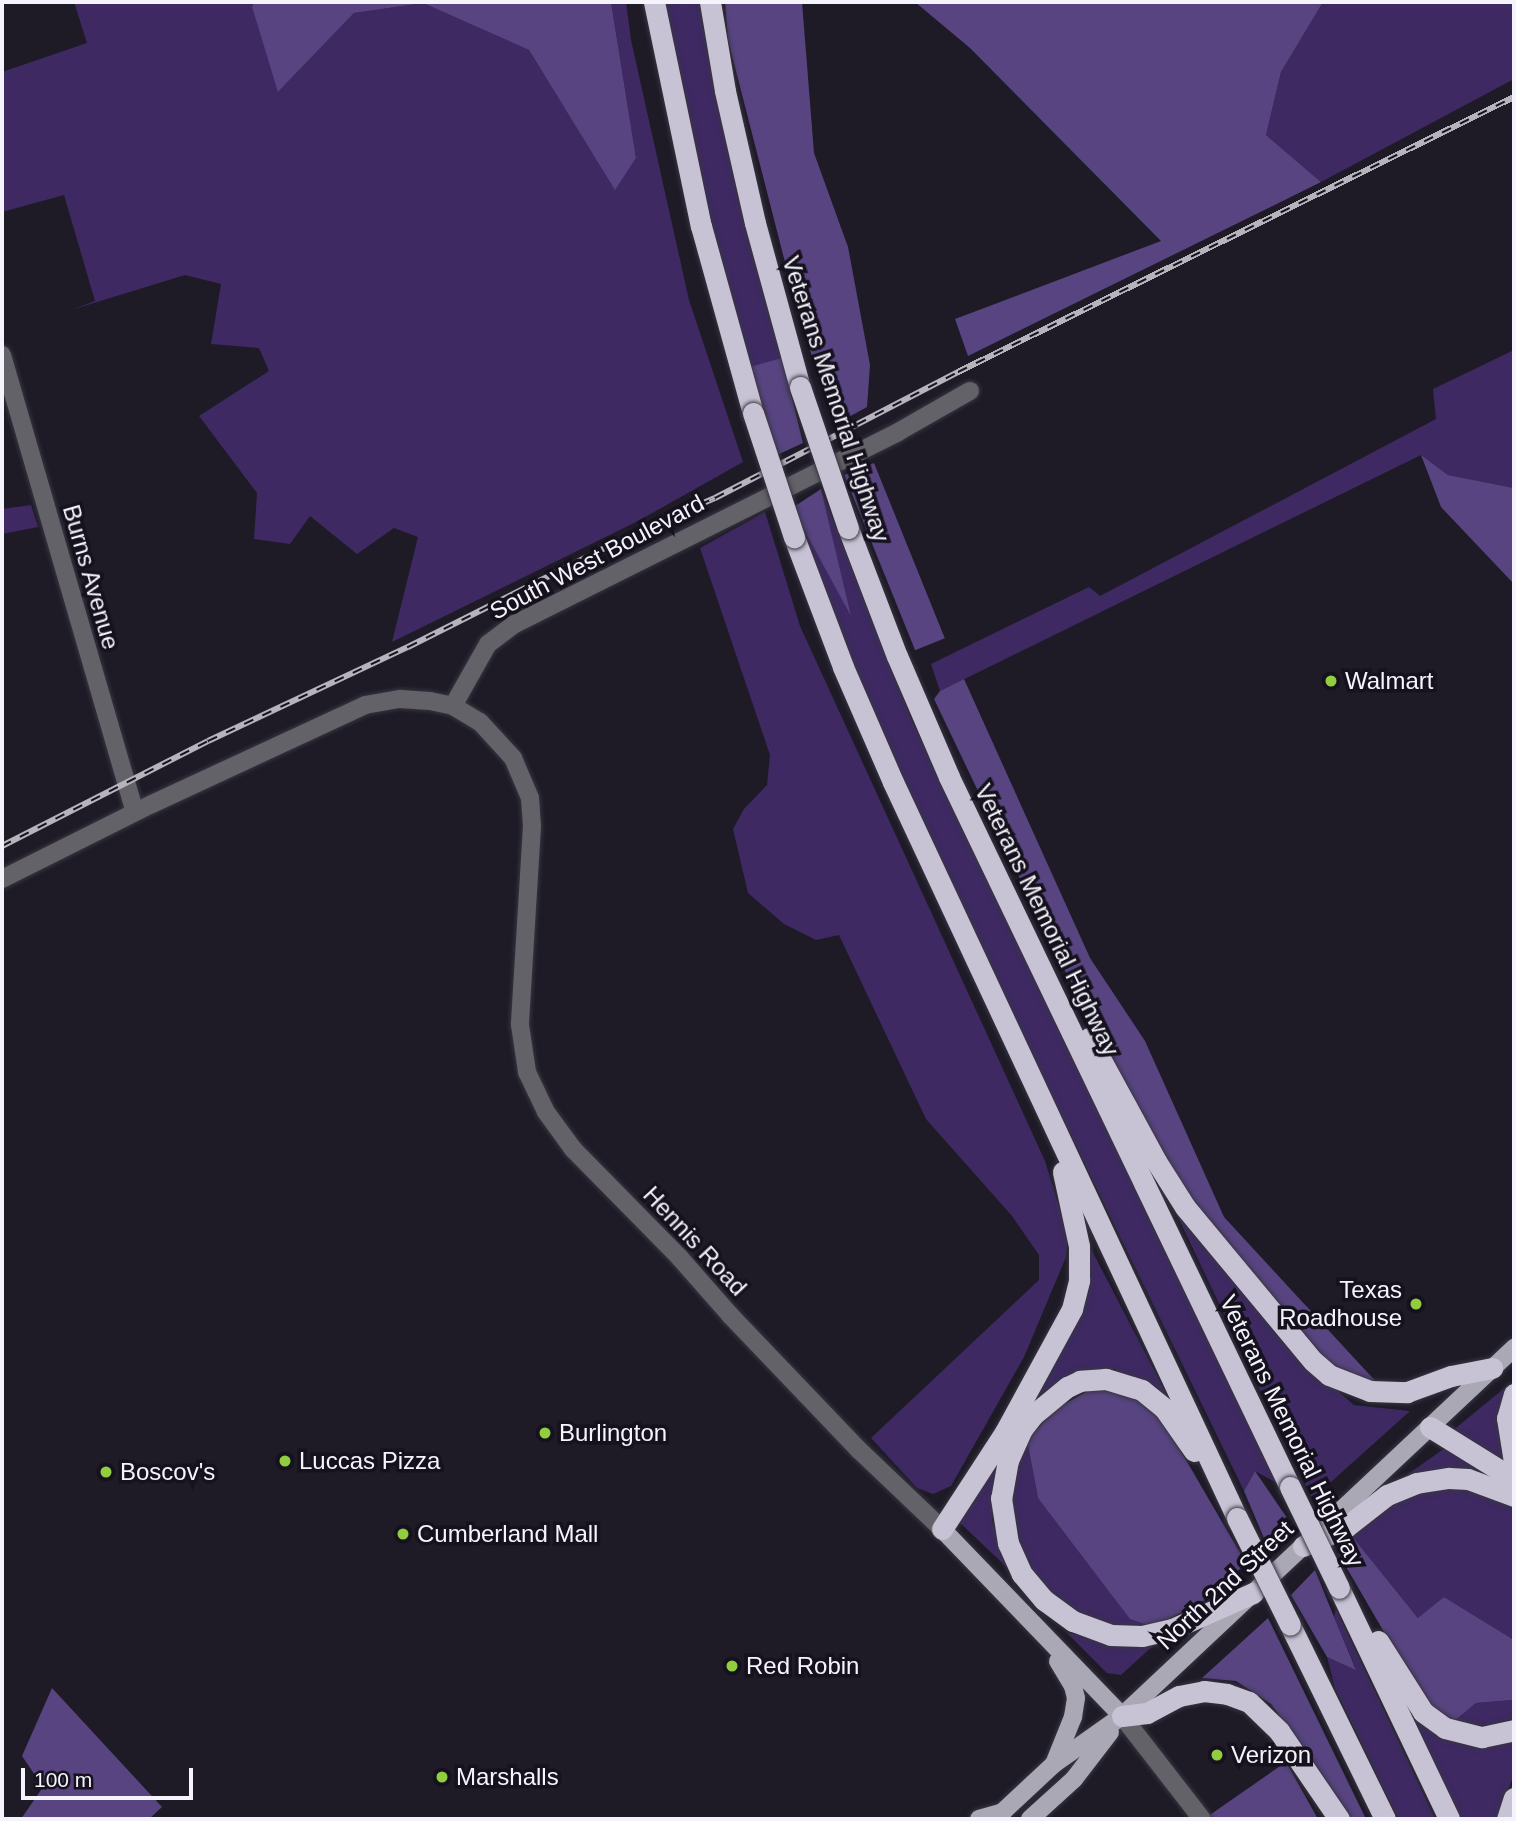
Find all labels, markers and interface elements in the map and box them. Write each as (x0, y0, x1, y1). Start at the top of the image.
street label: Veterans Memorial Highway (776, 252, 896, 546)
street label: South West Boulevard (485, 488, 709, 626)
street label: Burns Avenue (56, 501, 126, 653)
place label: Walmart (1345, 667, 1433, 695)
marker: Walmart (1323, 673, 1339, 689)
street label: Veterans Memorial Highway (969, 779, 1125, 1061)
street label: Hennis Road (637, 1180, 753, 1302)
place label: Texas Roadhouse (1279, 1276, 1402, 1332)
street label: Veterans Memorial Highway (1214, 1290, 1370, 1572)
marker: Texas Roadhouse (1408, 1296, 1424, 1312)
place label: Burlington (559, 1419, 667, 1447)
marker: Burlington (537, 1425, 553, 1441)
place label: Luccas Pizza (299, 1447, 440, 1475)
marker: Luccas Pizza (277, 1453, 293, 1469)
place label: Boscov's (120, 1458, 215, 1486)
marker: Boscov's (98, 1464, 114, 1480)
street label: North 2nd Street (1151, 1514, 1299, 1656)
place label: Cumberland Mall (417, 1520, 598, 1548)
marker: Cumberland Mall (395, 1526, 411, 1542)
place label: Red Robin (746, 1652, 859, 1680)
marker: Red Robin (724, 1658, 740, 1674)
place label: Verizon (1231, 1741, 1311, 1769)
marker: Verizon (1209, 1747, 1225, 1763)
scale bar (24, 1755, 196, 1799)
place label: Marshalls (456, 1763, 559, 1791)
text: 100 m (34, 1768, 92, 1791)
marker: Marshalls (434, 1769, 450, 1785)

